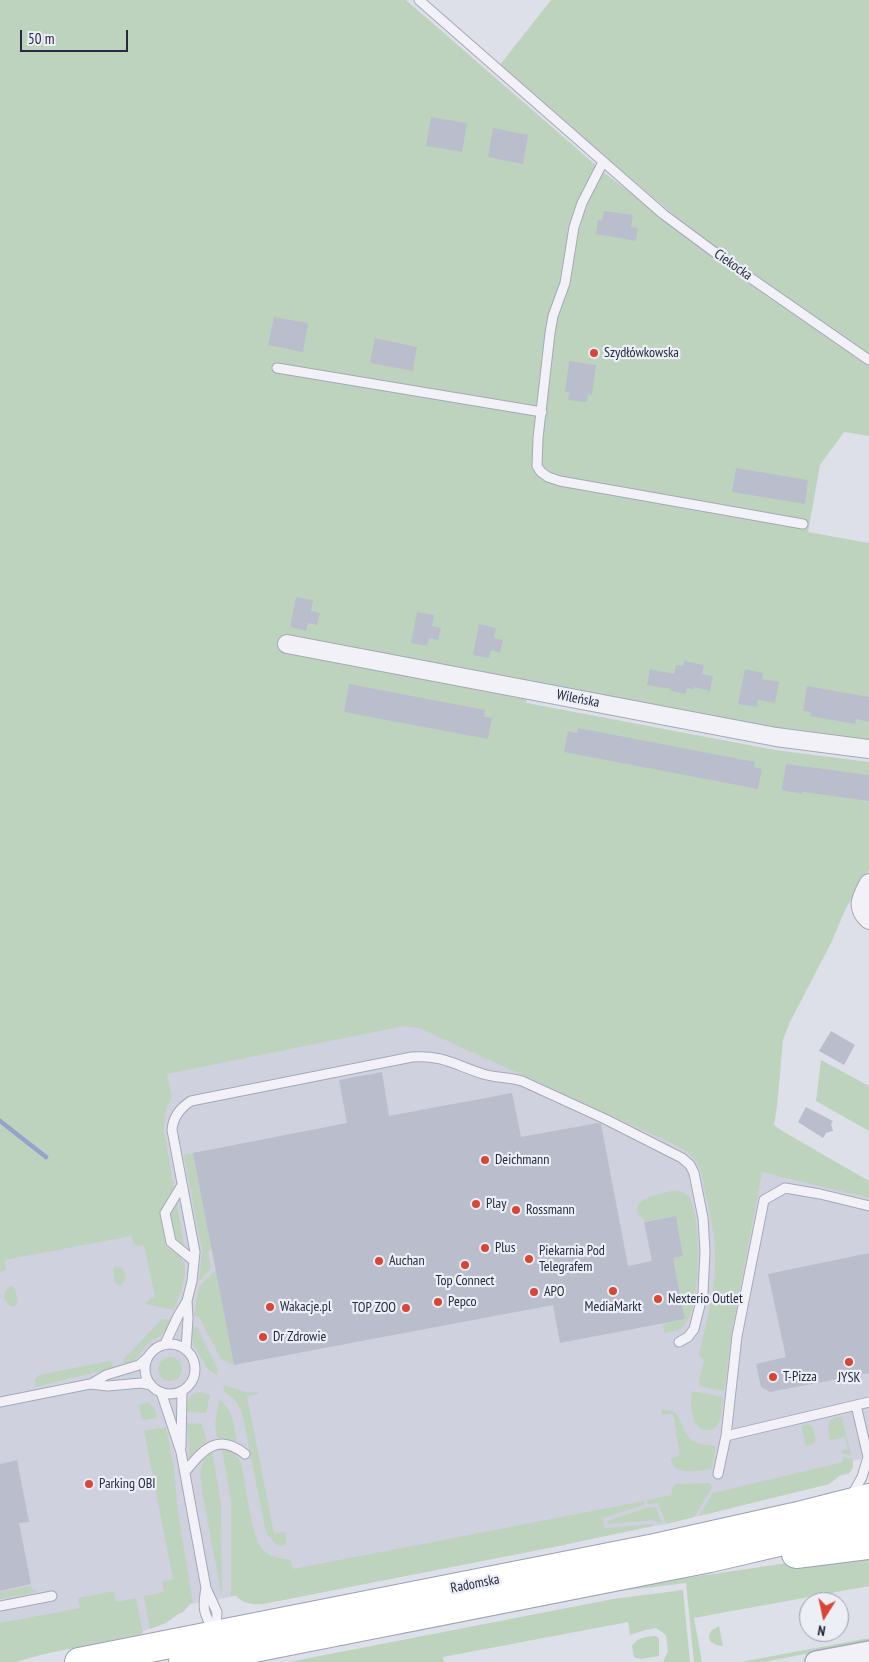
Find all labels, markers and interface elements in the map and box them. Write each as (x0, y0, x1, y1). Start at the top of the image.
scale bar (22, 20, 130, 52)
text: 50 m (28, 29, 54, 48)
street label: Ciekocka (711, 246, 755, 284)
place label: Szydłówkowska (604, 345, 679, 361)
marker: Szydłówkowska (588, 347, 600, 359)
street label: Wileńska (555, 687, 601, 711)
place label: Deichmann (495, 1152, 549, 1168)
marker: Deichmann (479, 1154, 491, 1166)
place label: Play (486, 1196, 506, 1212)
marker: Play (470, 1198, 482, 1210)
place label: Rossmann (526, 1202, 575, 1218)
marker: Rossmann (510, 1204, 522, 1216)
place label: Plus (495, 1240, 515, 1256)
marker: Plus (479, 1242, 491, 1254)
place label: Piekarnia Pod Telegrafem (539, 1243, 605, 1276)
place label: Auchan (389, 1253, 425, 1269)
marker: Piekarnia Pod Telegrafem (523, 1253, 535, 1265)
marker: Auchan (373, 1255, 385, 1267)
marker: Top Connect (459, 1259, 471, 1271)
place label: Top Connect (436, 1273, 494, 1289)
place label: APO (544, 1284, 564, 1300)
marker: MediaMarkt (607, 1285, 619, 1297)
marker: APO (528, 1286, 540, 1298)
place label: Nexterio Outlet (668, 1291, 743, 1307)
marker: Nexterio Outlet (652, 1293, 664, 1305)
place label: Pepco (448, 1294, 477, 1310)
marker: Pepco (432, 1296, 444, 1308)
place label: Wakacje.pl (280, 1299, 331, 1315)
place label: MediaMarkt (584, 1299, 642, 1315)
place label: TOP ZOO (352, 1300, 396, 1316)
marker: Wakacje.pl (264, 1301, 276, 1313)
marker: TOP ZOO (400, 1302, 412, 1314)
place label: Dr Zdrowie (273, 1329, 326, 1345)
marker: Dr Zdrowie (257, 1331, 269, 1343)
marker: JYSK (843, 1356, 855, 1368)
place label: T-Pizza (783, 1369, 817, 1385)
place label: JYSK (838, 1370, 860, 1386)
marker: T-Pizza (767, 1371, 779, 1383)
place label: Parking OBI (99, 1476, 156, 1492)
marker: Parking OBI (83, 1478, 95, 1490)
street label: Radomska (449, 1571, 501, 1597)
north arrow (799, 1592, 849, 1642)
text: N (816, 1621, 827, 1640)

